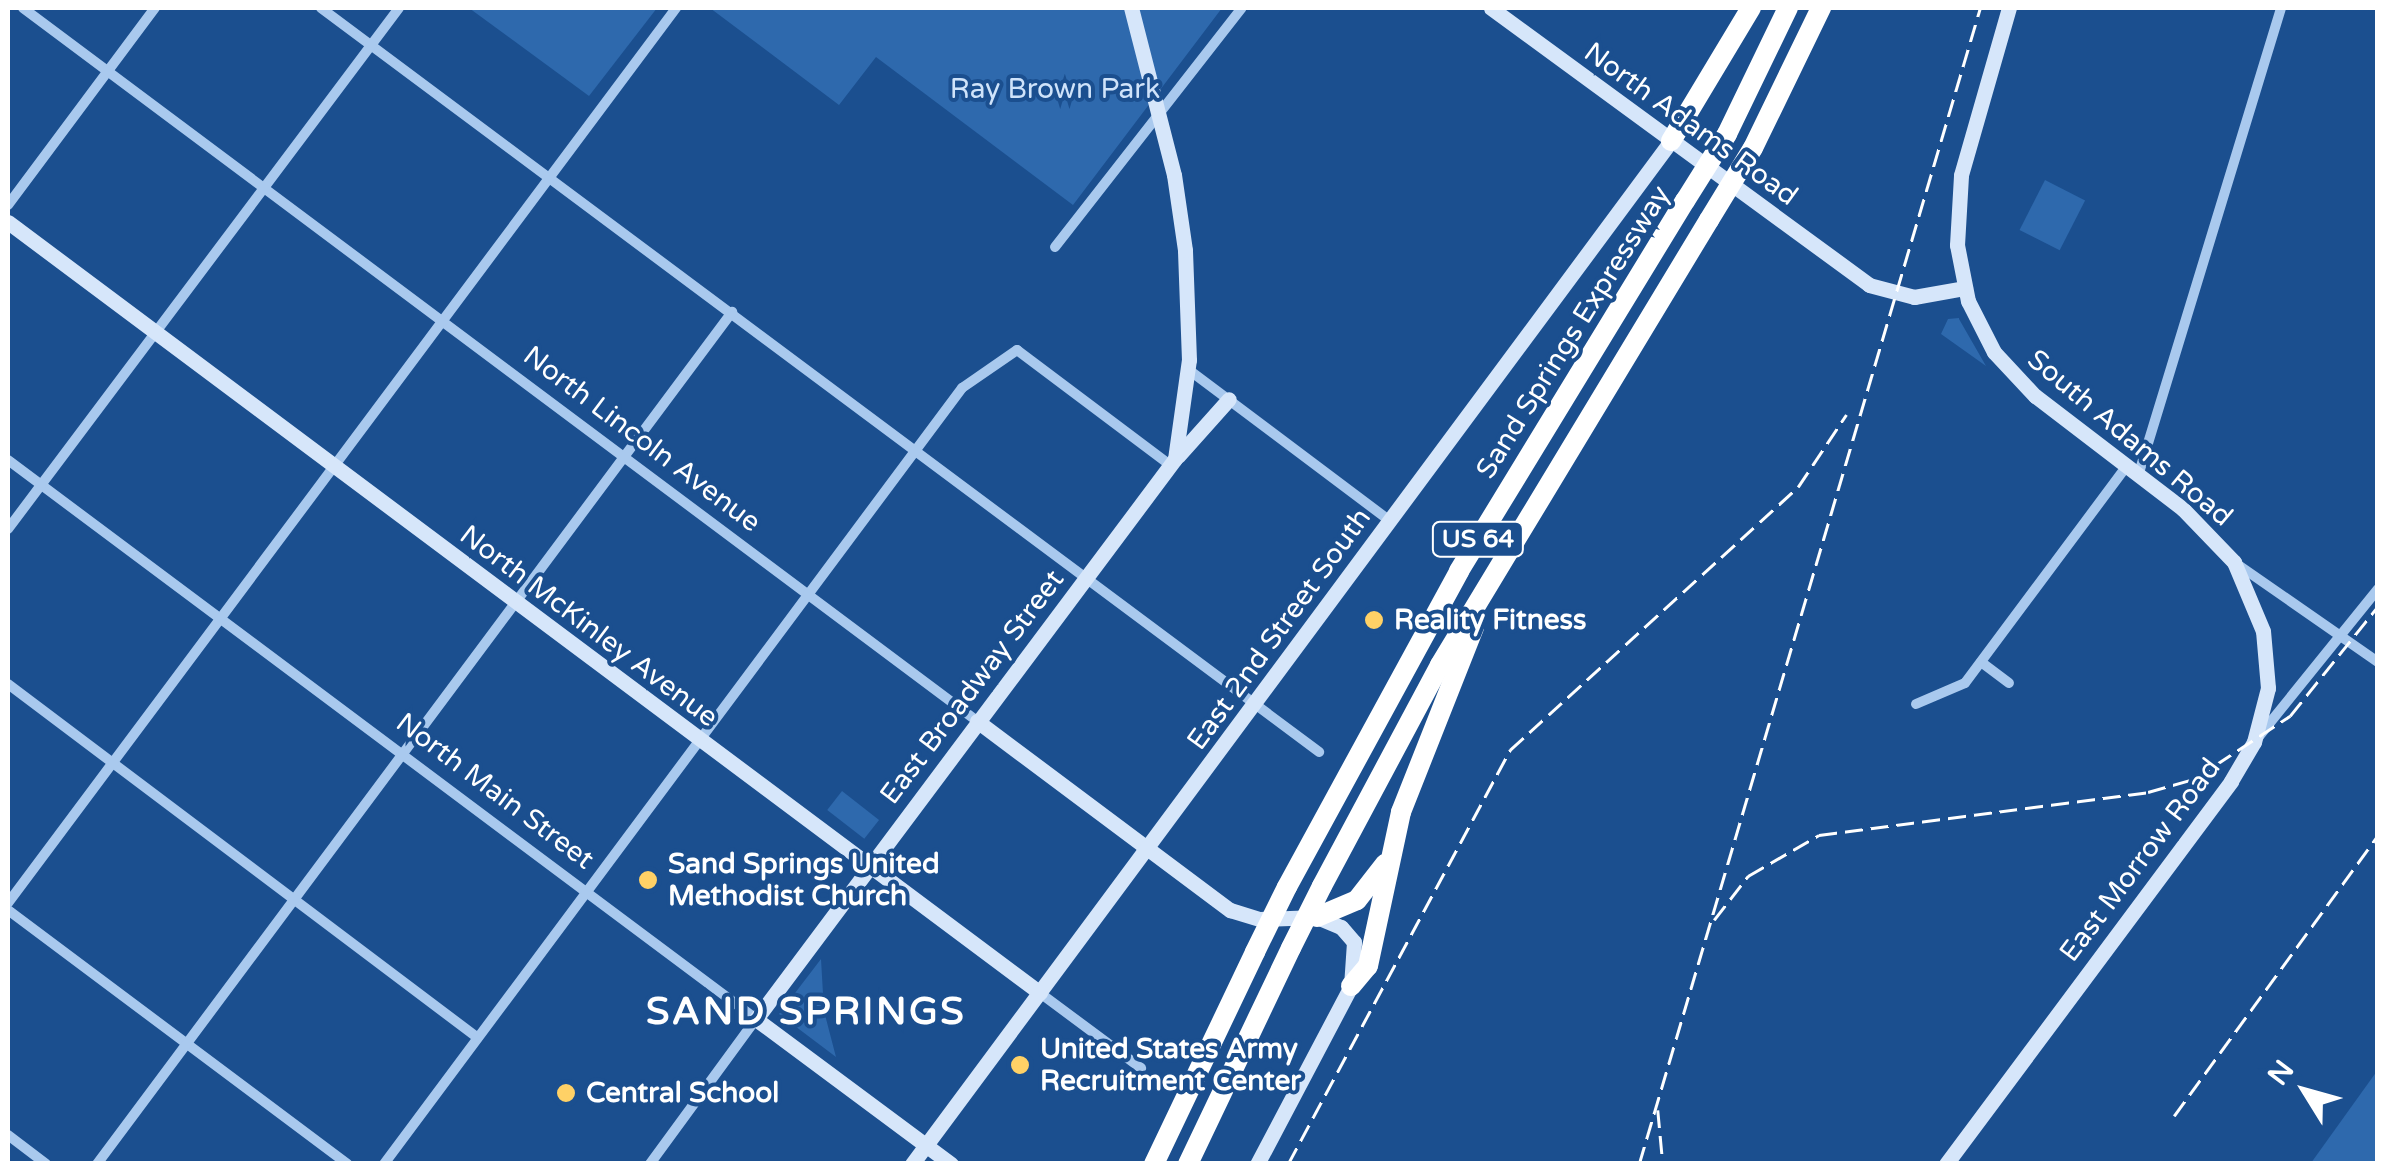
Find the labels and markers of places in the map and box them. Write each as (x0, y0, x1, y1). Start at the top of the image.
place label: Reality Fitness (1394, 603, 1586, 637)
marker: Reality Fitness (1363, 609, 1385, 631)
place label: Sand Springs United Methodist Church (668, 847, 940, 913)
marker: Sand Springs United Methodist Church (637, 869, 659, 891)
place label: United States Army Recruitment Center (1040, 1032, 1301, 1098)
marker: United States Army Recruitment Center (1009, 1054, 1031, 1076)
place label: Central School (586, 1076, 779, 1110)
marker: Central School (555, 1082, 577, 1104)

